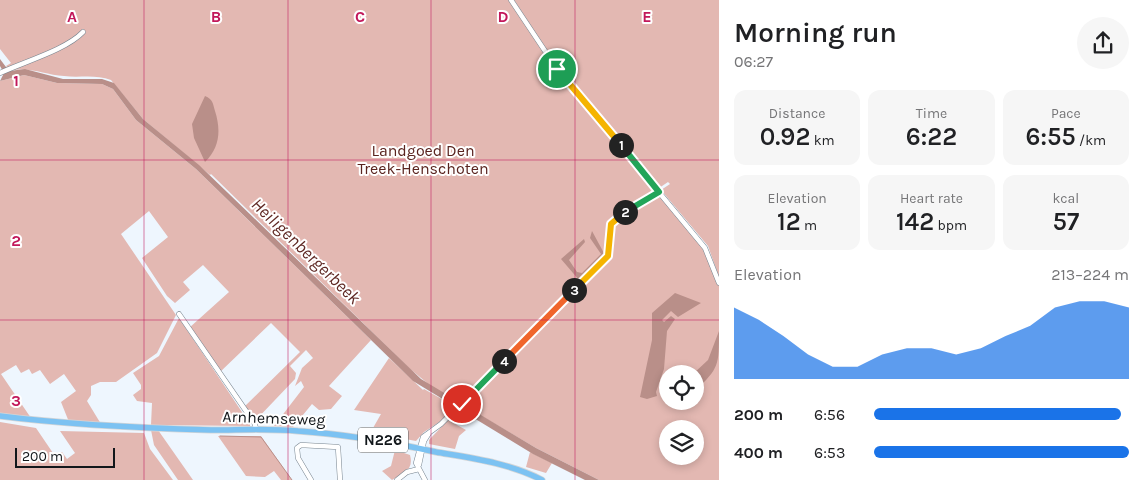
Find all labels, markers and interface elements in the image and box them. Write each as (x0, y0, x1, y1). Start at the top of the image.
text: A (67, 7, 77, 26)
text: B (211, 7, 221, 26)
text: C (355, 7, 365, 26)
text: D (498, 7, 509, 26)
text: E (642, 7, 652, 26)
text: Morning run (734, 16, 897, 49)
button: share (1077, 17, 1129, 69)
pin (536, 48, 578, 90)
text: 06:27 (734, 52, 773, 71)
icon: arrive (543, 55, 571, 83)
text: 1 (13, 71, 19, 90)
text: Distance (769, 105, 825, 122)
text: Time (916, 105, 947, 122)
text: Pace (1051, 105, 1081, 122)
text: 0.92 (760, 122, 810, 151)
text: 6:22 (906, 122, 957, 151)
text: 6:55 (1026, 122, 1076, 151)
pin: 1 (608, 132, 634, 158)
text: km (810, 132, 835, 149)
text: /km (1076, 132, 1106, 149)
text: 1 (619, 137, 624, 154)
park label: Landgoed Den Treek-Henschoten (357, 141, 489, 178)
text: Elevation (768, 190, 827, 207)
text: Heart rate (900, 190, 963, 207)
text: kcal (1052, 190, 1079, 207)
water label: Heiligenbergerbeek (247, 193, 366, 309)
pin: 2 (612, 200, 638, 224)
text: 2 (621, 204, 630, 221)
text: 12 (777, 207, 801, 236)
text: 142 (896, 207, 934, 236)
text: 57 (1052, 207, 1079, 236)
text: m (801, 217, 817, 234)
text: bpm (934, 217, 967, 234)
text: 2 (11, 231, 21, 250)
text: Elevation (734, 265, 802, 284)
text: 213–224 m (1051, 265, 1129, 284)
pin: 3 (562, 278, 586, 302)
text: 3 (570, 282, 579, 299)
pin: 4 (492, 348, 516, 374)
text: 4 (500, 353, 509, 370)
map controls (659, 365, 704, 465)
button: locate (659, 365, 704, 410)
pin (441, 383, 483, 425)
icon: check (448, 390, 476, 418)
text: 3 (11, 391, 21, 410)
text: 200 m (734, 405, 783, 424)
text: 6:56 (814, 405, 845, 424)
street label: Arnhemseweg (222, 407, 326, 429)
button: layers (659, 420, 704, 465)
road number: N226 (358, 428, 408, 452)
text: 400 m (734, 443, 783, 462)
text: 6:53 (814, 443, 845, 462)
scale bar (15, 445, 115, 468)
text: 200 m (22, 448, 63, 465)

